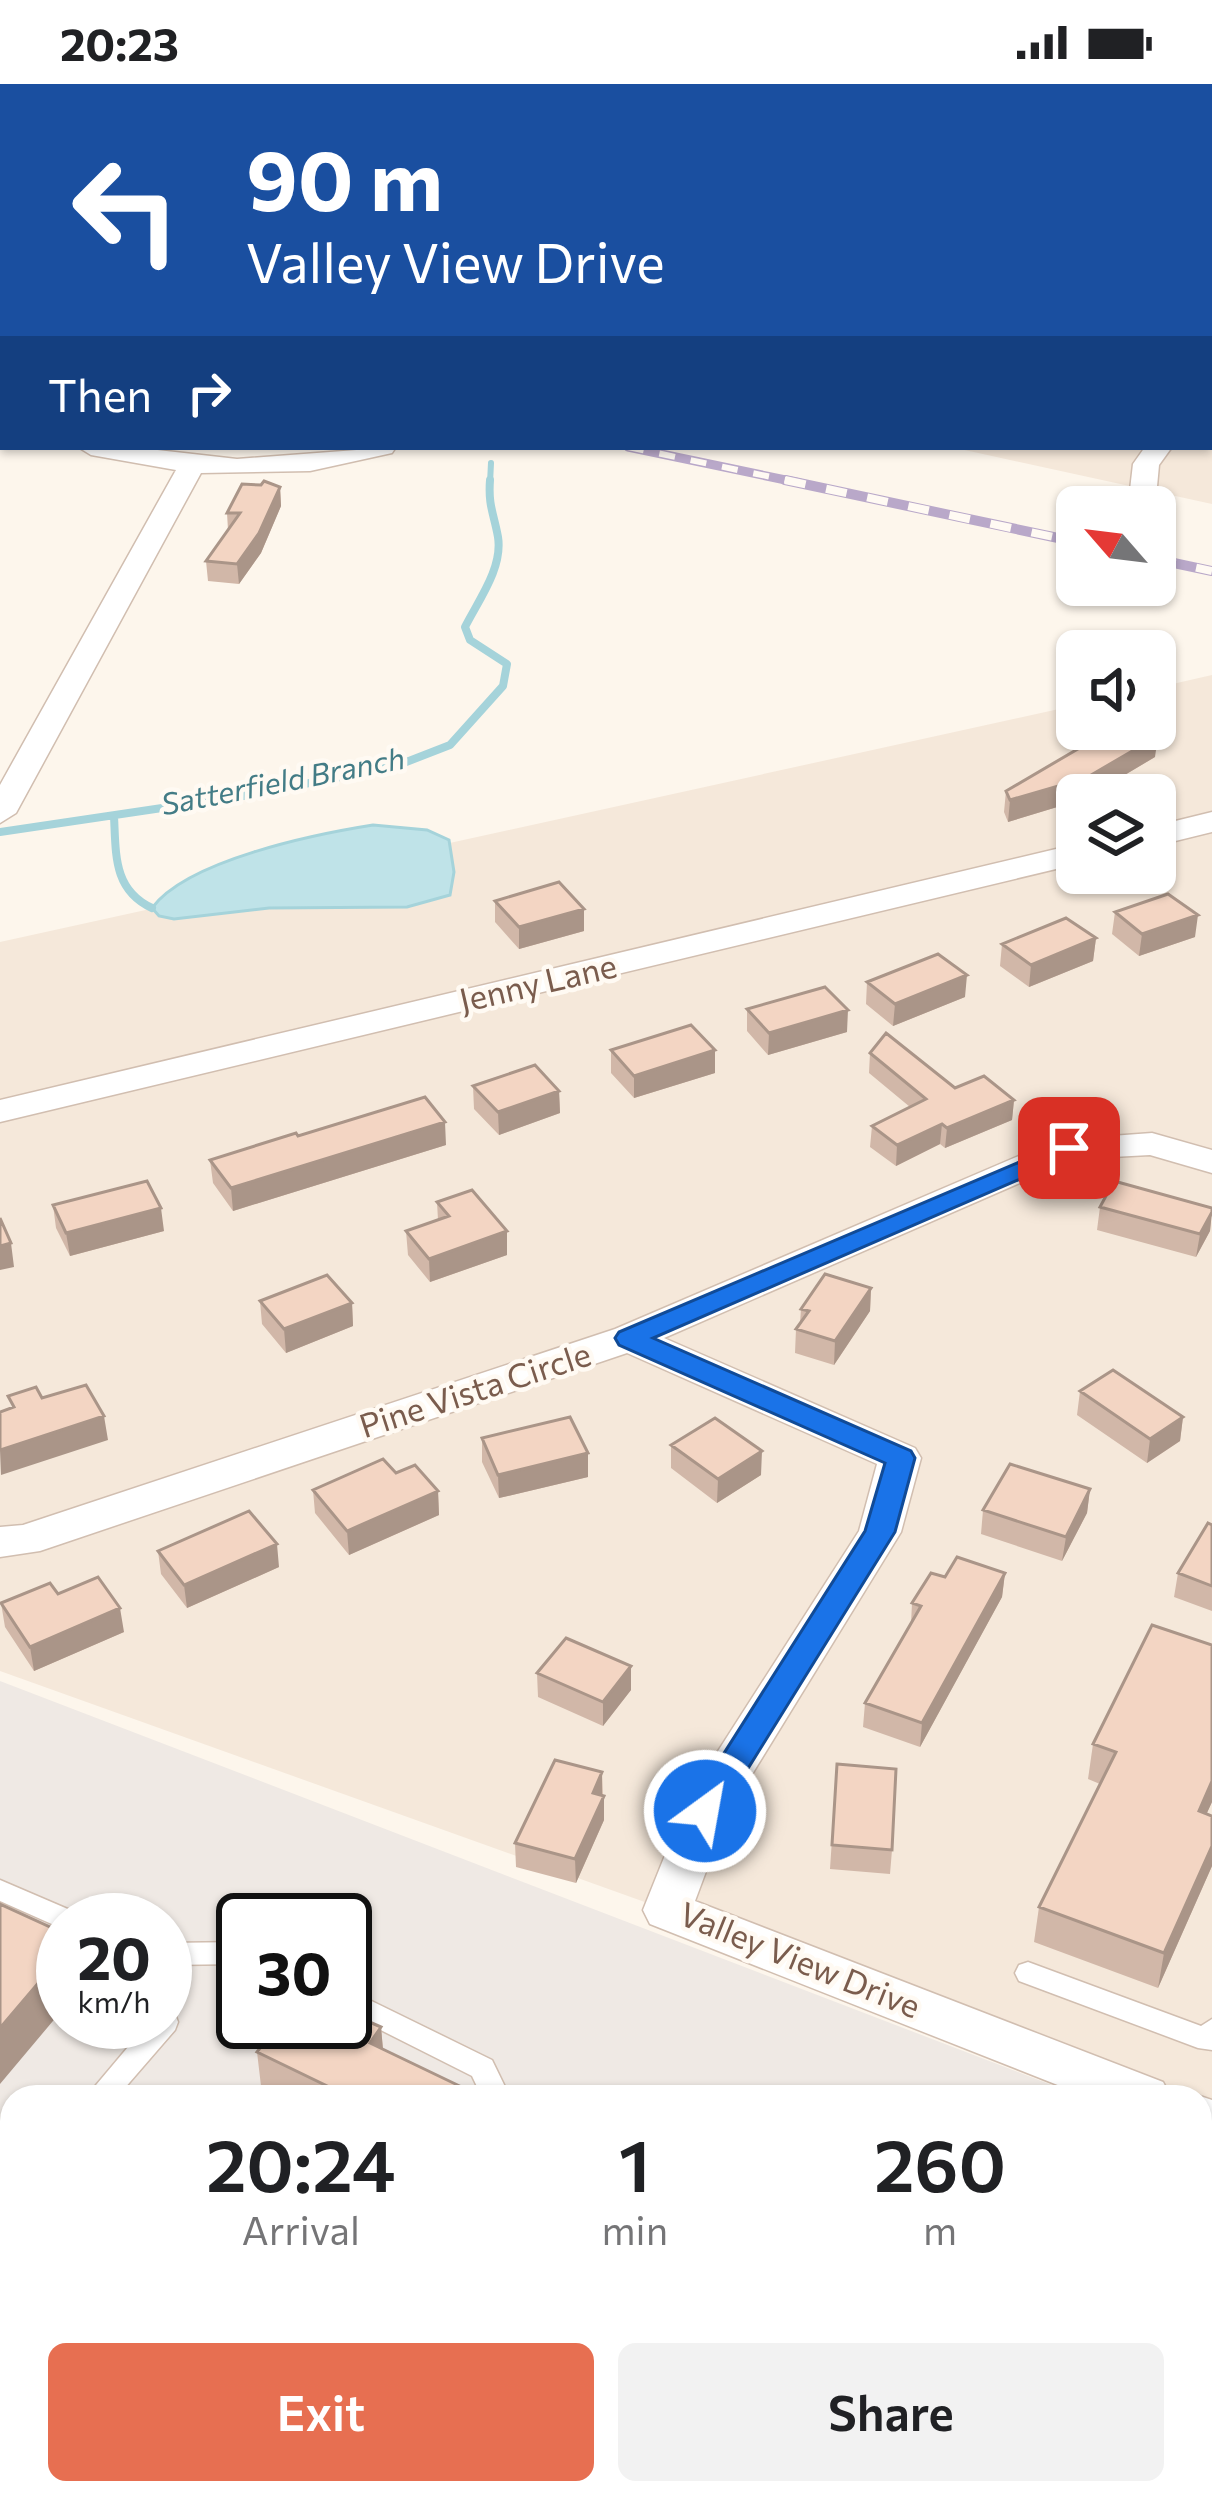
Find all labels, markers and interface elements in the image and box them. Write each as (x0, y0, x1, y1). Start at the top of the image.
text: 20:23 (60, 15, 179, 70)
text: 90 m (246, 126, 443, 228)
icon: left (48, 132, 204, 288)
text: Valley View Drive (246, 228, 665, 294)
icon: right (176, 360, 242, 426)
text: Then (48, 366, 152, 421)
north arrow (1056, 486, 1176, 606)
map controls (1056, 486, 1176, 894)
button: sound (1056, 630, 1176, 750)
water label: Satterfield Branch (158, 738, 408, 821)
button: layers (1056, 774, 1176, 894)
street label: Jenny Lane (455, 944, 620, 1020)
pin (1018, 1097, 1120, 1199)
icon: arrive (1036, 1115, 1102, 1181)
street label: Pine Vista Circle (354, 1332, 595, 1445)
position arrow (642, 1748, 768, 1874)
street label: Valley View Drive (674, 1892, 927, 2026)
speed limit sign: 30 (216, 1893, 372, 2049)
text: 20 (77, 1919, 151, 1992)
text: km/h (78, 1982, 150, 2019)
text: 20:24 (206, 2119, 396, 2207)
text: 1 (619, 2119, 651, 2207)
text: 260 (874, 2119, 1006, 2207)
text: Arrival (242, 2205, 360, 2253)
text: min (602, 2205, 668, 2253)
text: m (923, 2205, 957, 2253)
button: Exit (48, 2343, 594, 2481)
button: Share (618, 2343, 1164, 2481)

